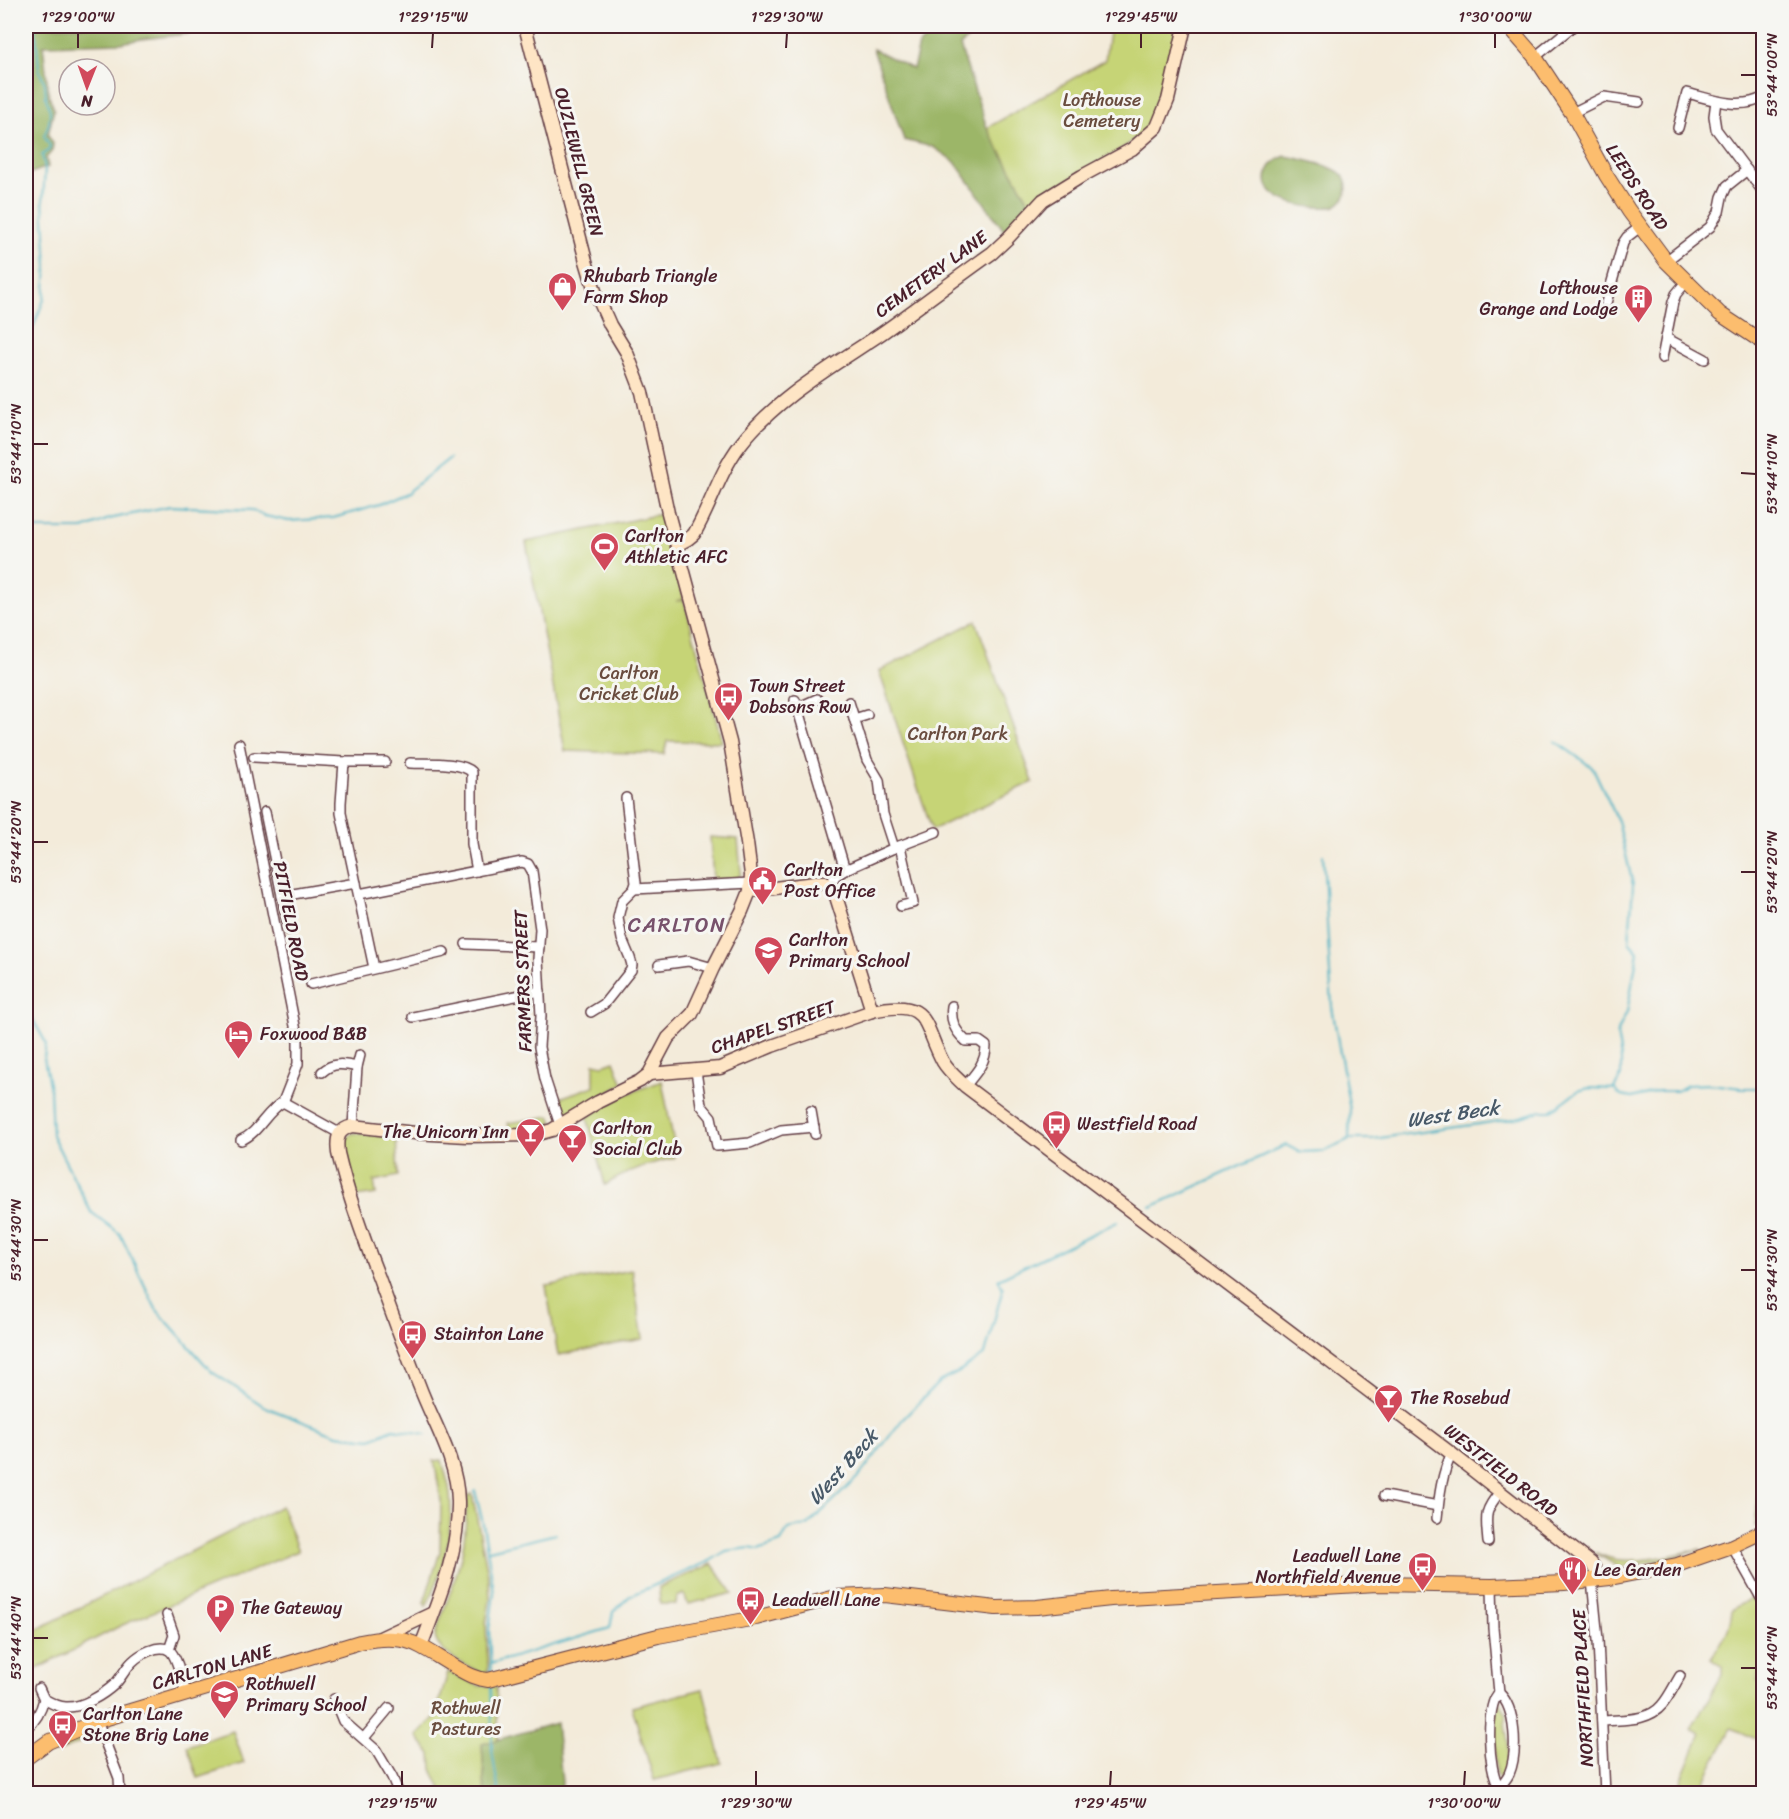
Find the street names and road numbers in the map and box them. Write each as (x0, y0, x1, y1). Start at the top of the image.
street label: OUZLEWELL GREEN (545, 84, 613, 240)
street label: LEEDS ROAD (1597, 137, 1677, 237)
street label: CEMETERY LANE (868, 221, 995, 326)
street label: PITFIELD ROAD (264, 858, 318, 984)
street label: FARMERS STREET (504, 908, 541, 1053)
street label: CHAPEL STREET (706, 990, 841, 1063)
street label: WESTFIELD ROAD (1437, 1415, 1566, 1525)
street label: NORTHFIELD PLACE (1563, 1607, 1603, 1768)
street label: CARLTON LANE (148, 1634, 277, 1699)

